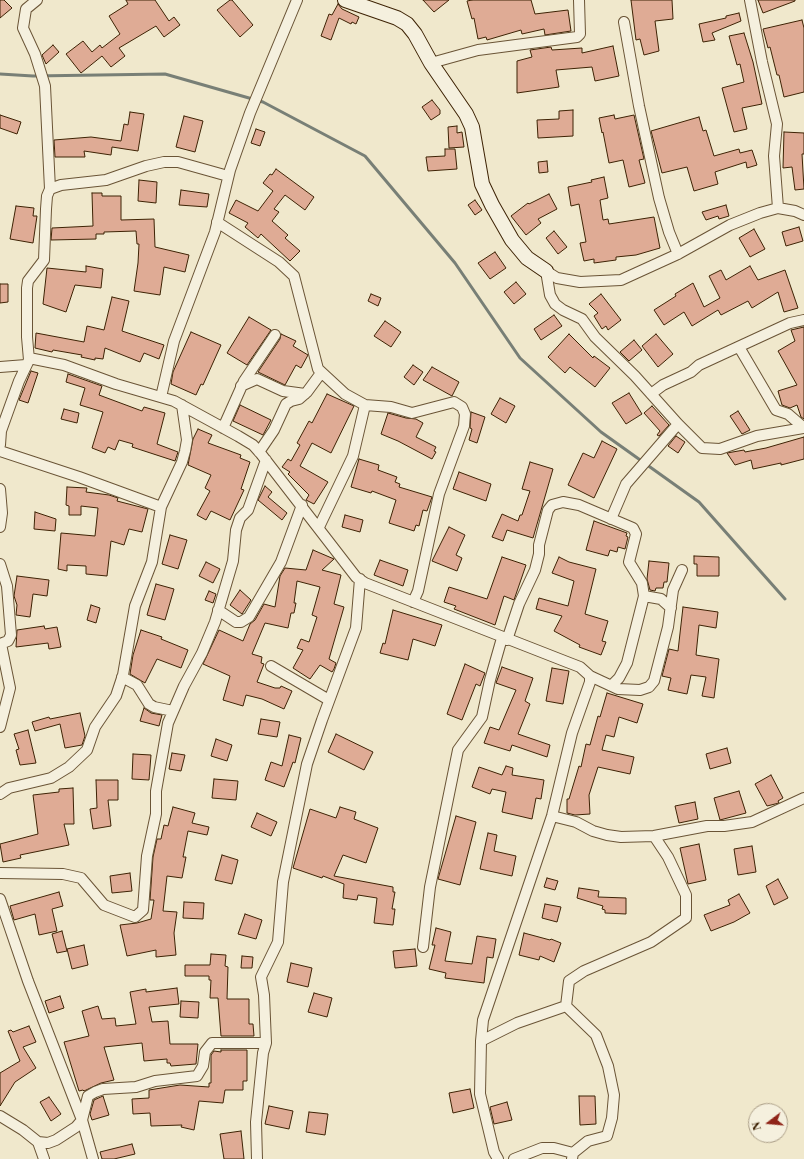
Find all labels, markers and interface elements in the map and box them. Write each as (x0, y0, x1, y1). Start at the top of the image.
north arrow (748, 1103, 788, 1143)
text: N (750, 1120, 765, 1132)

